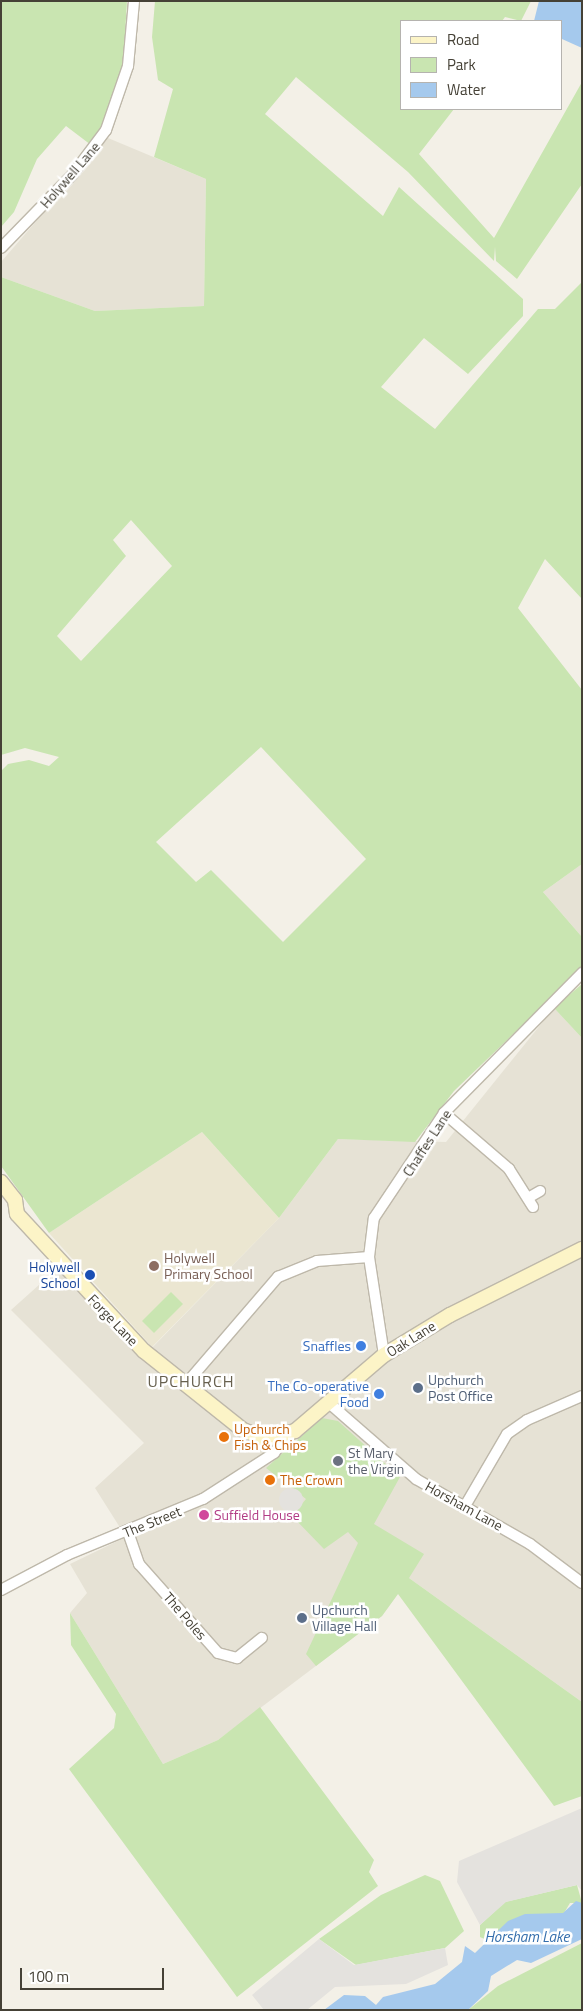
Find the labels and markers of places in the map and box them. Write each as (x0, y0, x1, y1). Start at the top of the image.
place label: Holywell Primary School (164, 1250, 253, 1282)
place label: Holywell School (29, 1259, 80, 1292)
marker: Holywell Primary School (148, 1260, 160, 1272)
marker: Holywell School (84, 1269, 96, 1281)
place label: Snaffles (303, 1338, 351, 1354)
marker: Snaffles (355, 1340, 367, 1352)
place label: Upchurch Post Office (428, 1372, 493, 1404)
place label: The Co-operative Food (268, 1378, 369, 1410)
marker: Upchurch Post Office (412, 1382, 424, 1394)
marker: The Co-operative Food (373, 1388, 385, 1400)
place label: Upchurch Fish & Chips (234, 1421, 306, 1454)
marker: Upchurch Fish & Chips (218, 1431, 230, 1443)
place label: St Mary the Virgin (348, 1445, 404, 1478)
marker: St Mary the Virgin (332, 1455, 344, 1467)
place label: The Crown (280, 1472, 343, 1488)
marker: The Crown (264, 1474, 276, 1486)
place label: Suffield House (214, 1507, 300, 1523)
marker: Suffield House (198, 1509, 210, 1521)
place label: Upchurch Village Hall (312, 1602, 377, 1634)
marker: Upchurch Village Hall (296, 1612, 308, 1624)

